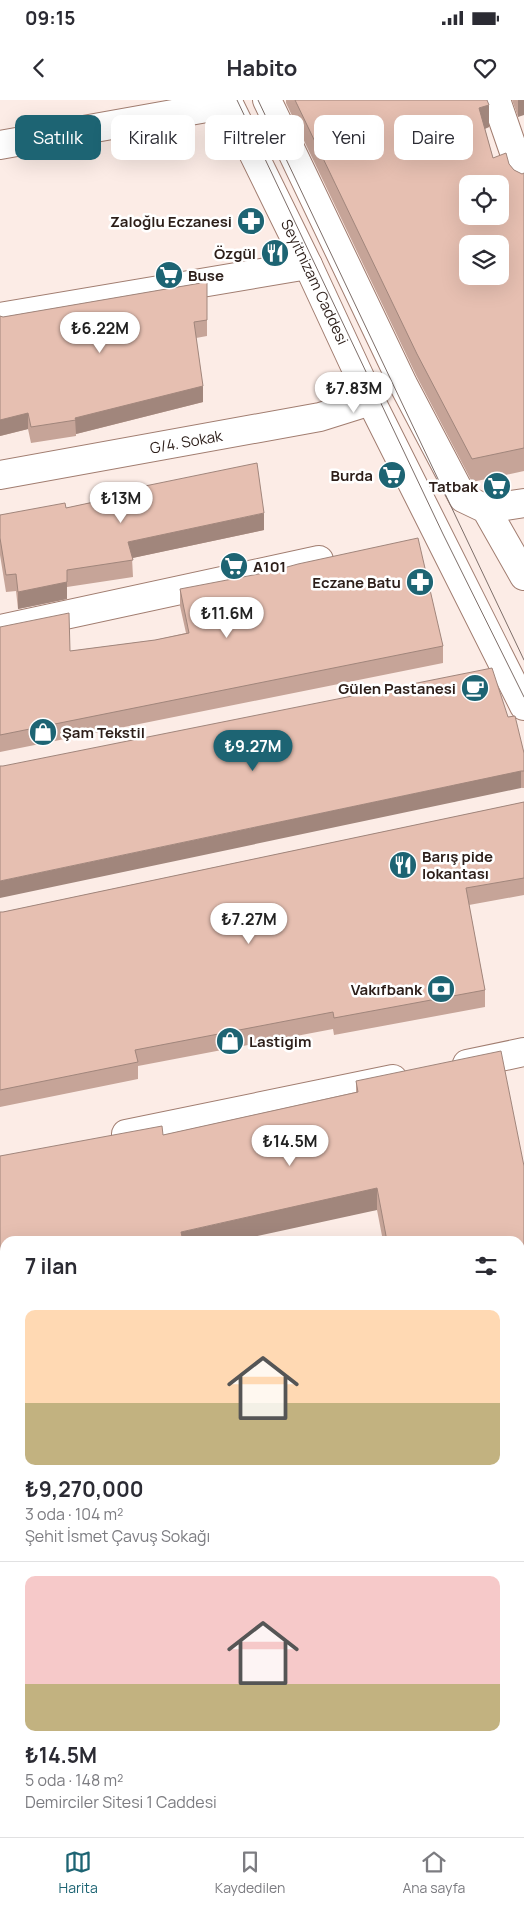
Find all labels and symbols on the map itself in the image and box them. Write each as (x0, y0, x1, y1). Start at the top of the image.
pharmacy icon: Zaloğlu Eczanesi (236, 206, 266, 236)
place label: Zaloğlu Eczanesi (110, 211, 232, 232)
street label: Seyitnizam Caddesi (277, 215, 354, 348)
restaurant icon: Özgül (260, 238, 290, 268)
place label: Özgül (214, 243, 256, 264)
supermarket icon: Buse (154, 260, 184, 290)
place label: Buse (188, 265, 224, 286)
pin: ₺6.22M (59, 312, 141, 354)
pin: ₺7.83M (313, 372, 395, 414)
street label: G/4. Sokak (148, 424, 224, 458)
supermarket icon: Burda (377, 460, 407, 490)
place label: Burda (330, 465, 373, 486)
supermarket icon: Tatbak (482, 471, 512, 501)
place label: Tatbak (429, 476, 479, 497)
pin: ₺13M (91, 482, 151, 524)
supermarket icon: A101 (219, 551, 249, 581)
place label: A101 (253, 556, 286, 577)
pharmacy icon: Eczane Batu (405, 567, 435, 597)
place label: Eczane Batu (312, 572, 401, 593)
pin: ₺11.6M (186, 596, 268, 639)
cafe icon: Gülen Pastanesi (460, 673, 490, 703)
place label: Gülen Pastanesi (338, 678, 456, 699)
shop icon: Şam Tekstil (28, 717, 58, 747)
place label: Şam Tekstil (62, 722, 145, 743)
pin: ₺9.27M (212, 730, 294, 772)
place label: Barış pide lokantası (422, 846, 493, 884)
restaurant icon: Barış pide lokantası (388, 850, 418, 880)
pin: ₺7.27M (208, 902, 290, 945)
bank icon: Vakıfbank (426, 974, 456, 1004)
place label: Vakıfbank (351, 979, 423, 1000)
shop icon: Lastigim (215, 1026, 245, 1056)
place label: Lastigim (249, 1031, 311, 1052)
pin: ₺14.5M (249, 1124, 331, 1167)

